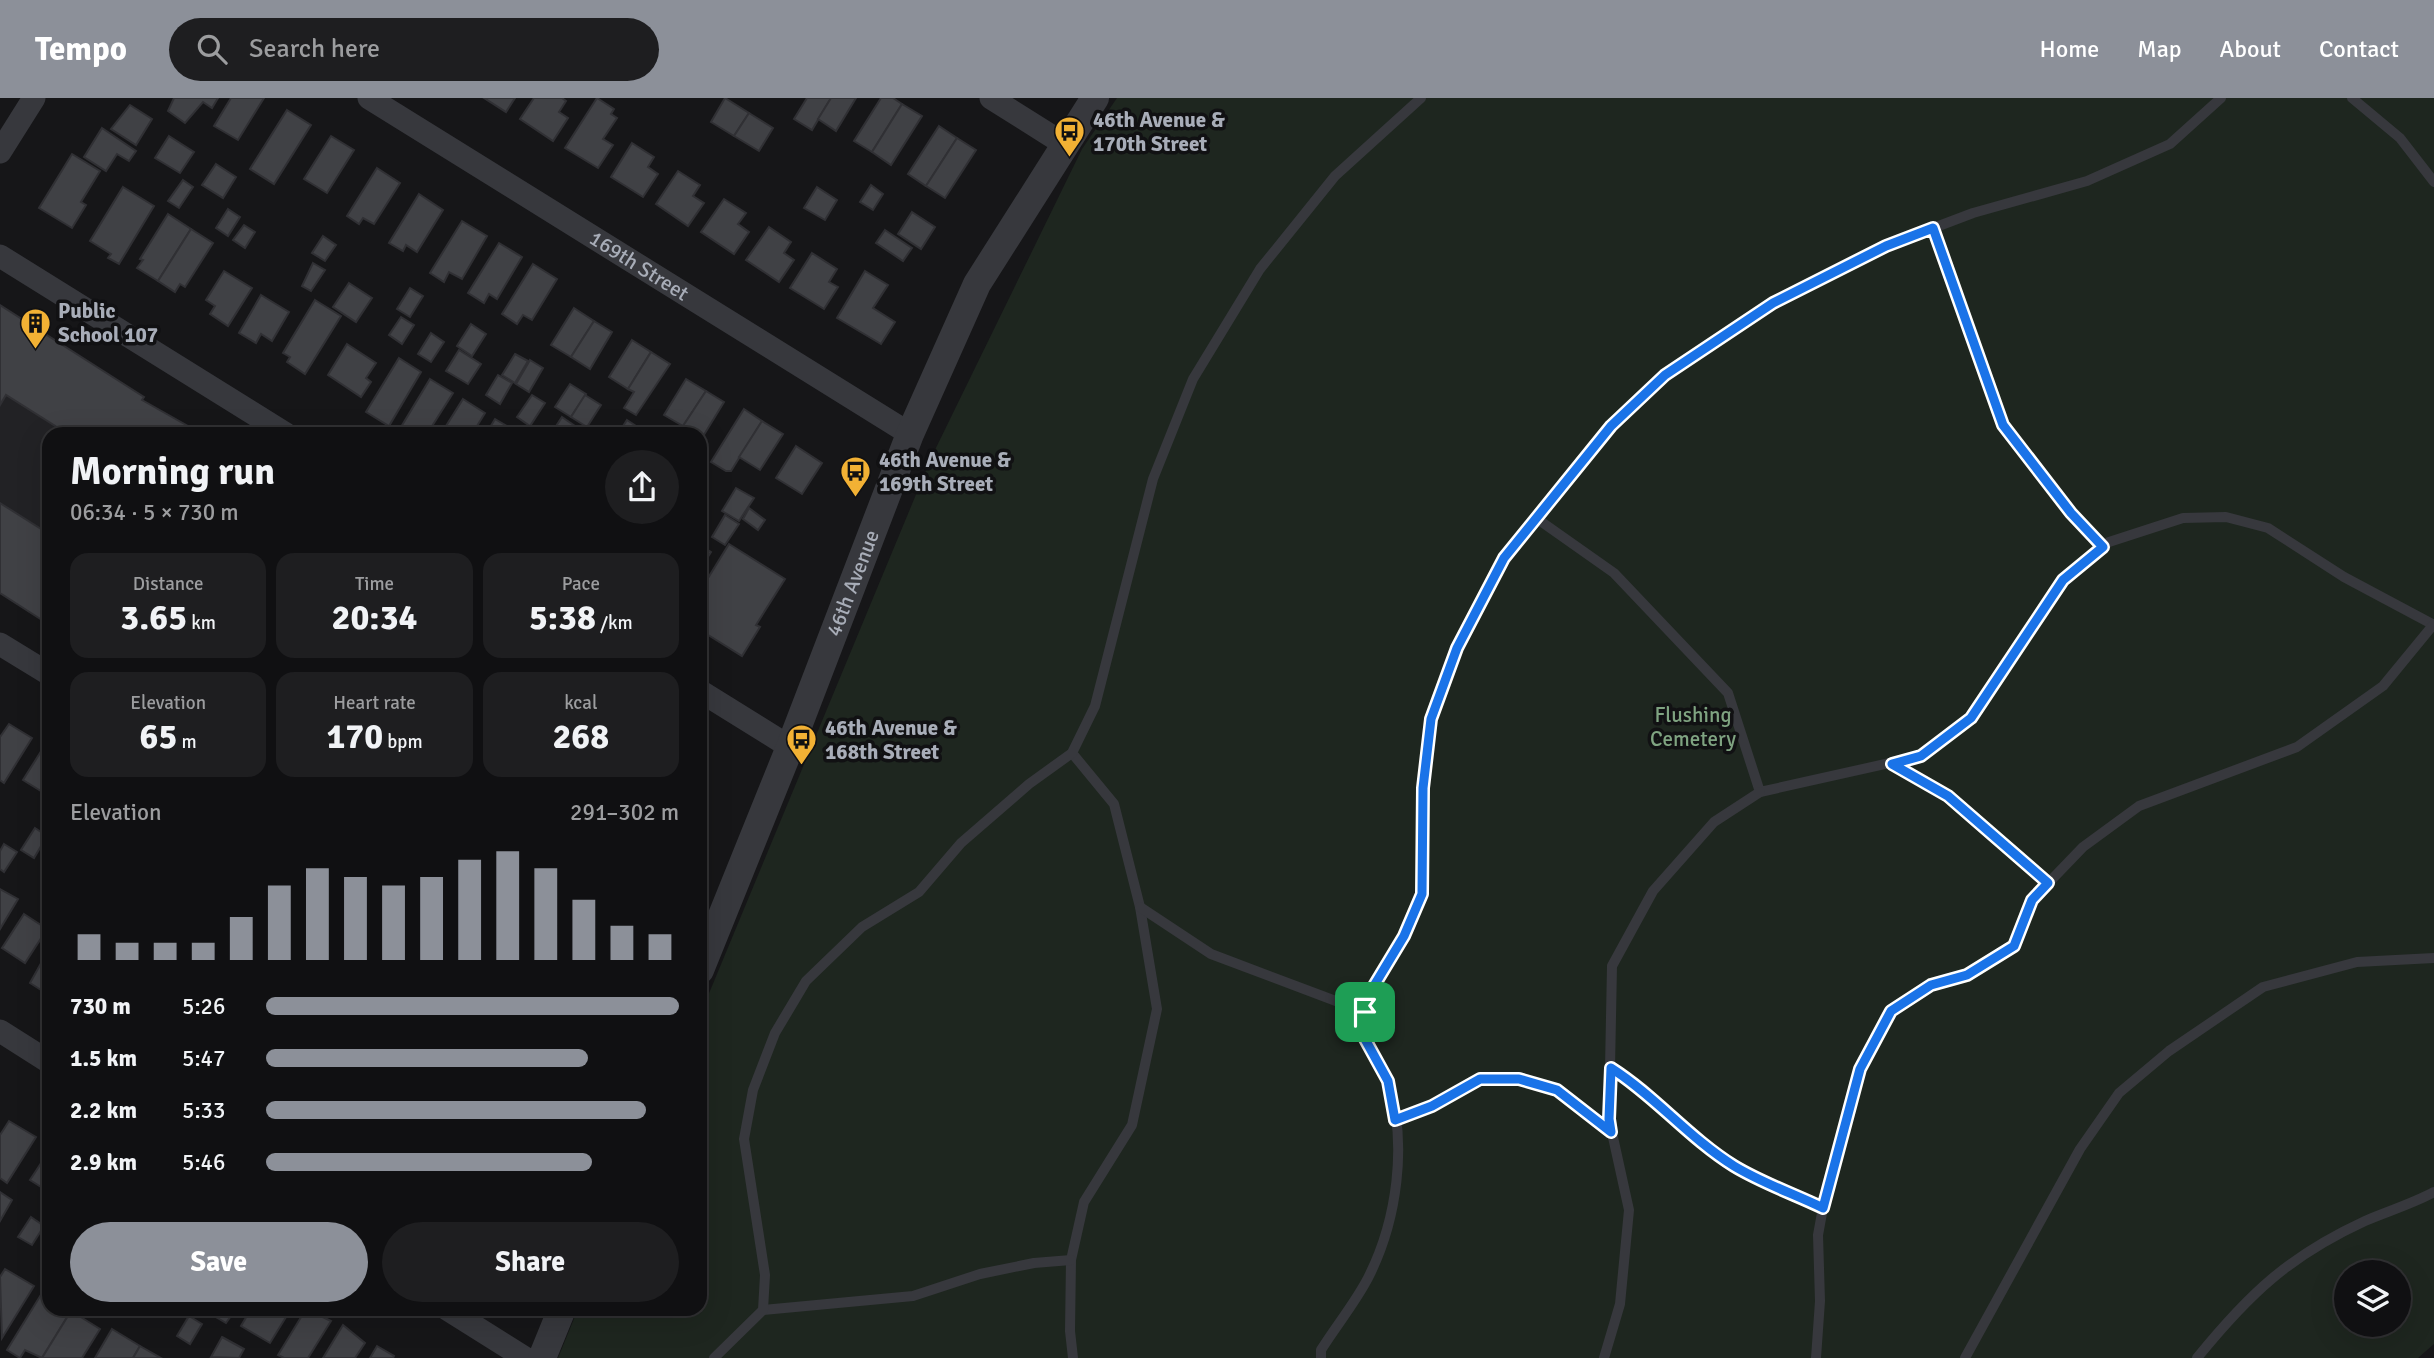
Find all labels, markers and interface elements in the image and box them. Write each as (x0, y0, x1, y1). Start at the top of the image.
search box (169, 18, 659, 81)
text: Tempo (35, 29, 127, 70)
icon: search (193, 30, 231, 68)
text: Search here (249, 33, 380, 65)
text: Home (2039, 34, 2099, 64)
text: Map (2137, 34, 2182, 64)
text: About (2220, 34, 2281, 64)
text: Contact (2319, 34, 2399, 64)
place label: 46th Avenue & 170th Street (1093, 107, 1225, 157)
bus stop icon: 46th Avenue & 170th Street (1053, 115, 1087, 159)
street label: 169th Street (585, 225, 694, 306)
place label: Public School 107 (58, 298, 158, 348)
building icon: Public School 107 (18, 306, 52, 350)
place label: 46th Avenue & 169th Street (879, 447, 1011, 497)
text: Morning run (70, 448, 275, 495)
button: share (605, 450, 679, 524)
bus stop icon: 46th Avenue & 169th Street (839, 455, 873, 499)
text: 06:34 · 5 × 730 m (70, 498, 239, 527)
street label: 46th Avenue (821, 526, 885, 640)
text: Distance (133, 572, 204, 596)
text: Time (355, 572, 394, 596)
text: Pace (562, 572, 600, 596)
text: 3.65 (120, 596, 187, 639)
text: 20:34 (332, 596, 417, 639)
text: 5:38 (529, 596, 596, 639)
text: km (187, 611, 216, 635)
text: /km (596, 611, 633, 635)
text: Elevation (130, 691, 206, 715)
text: Heart rate (333, 691, 416, 715)
text: kcal (564, 691, 597, 715)
park label: Flushing Cemetery (1650, 702, 1736, 752)
text: 65 (140, 715, 177, 758)
text: 170 (326, 715, 383, 758)
text: 268 (552, 715, 609, 758)
place label: 46th Avenue & 168th Street (825, 715, 957, 765)
bus stop icon: 46th Avenue & 168th Street (785, 723, 819, 767)
text: m (177, 730, 197, 754)
text: bpm (383, 730, 423, 754)
text: Elevation (70, 798, 162, 827)
text: 291–302 m (570, 798, 679, 827)
pin (1335, 982, 1395, 1042)
text: 730 m (70, 992, 131, 1021)
text: 5:26 (182, 992, 225, 1021)
icon: arrive (1346, 993, 1384, 1031)
text: 1.5 km (70, 1044, 137, 1073)
text: 5:47 (182, 1044, 225, 1073)
text: 2.2 km (70, 1096, 137, 1125)
text: 5:33 (182, 1096, 225, 1125)
text: 2.9 km (70, 1148, 137, 1177)
text: 5:46 (182, 1148, 225, 1177)
button: Save (70, 1222, 368, 1302)
button: Share (382, 1222, 679, 1302)
map controls (2334, 1260, 2411, 1337)
button: layers (2334, 1260, 2411, 1337)

